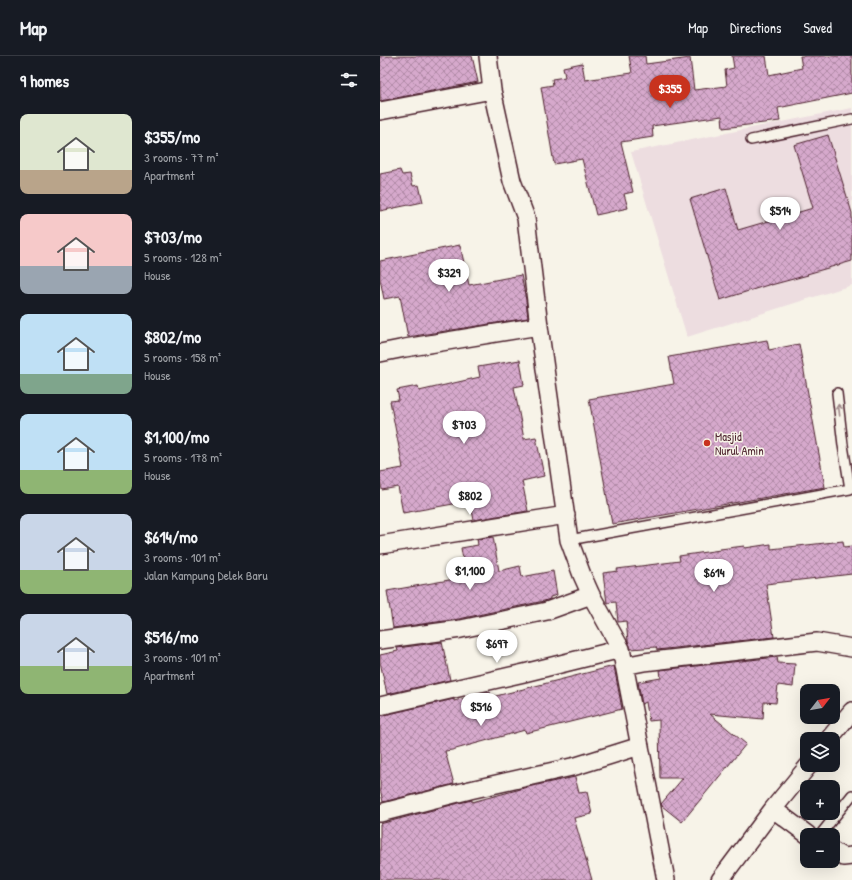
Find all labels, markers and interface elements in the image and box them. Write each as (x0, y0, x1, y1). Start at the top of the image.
text: Map (20, 15, 47, 41)
text: Map (688, 18, 708, 37)
text: Directions (730, 18, 781, 37)
text: Saved (803, 18, 832, 37)
text: 9 homes (20, 69, 69, 92)
icon: filters (338, 69, 360, 91)
pin: $355 (646, 75, 694, 109)
text: $355 (658, 79, 682, 97)
text: $355/mo (144, 125, 200, 148)
icon: home (52, 130, 100, 178)
text: 3 rooms · 77 m² (144, 148, 218, 166)
text: Apartment (144, 166, 195, 184)
pin: $514 (756, 197, 804, 231)
text: $514 (769, 201, 791, 219)
text: $703/mo (144, 225, 202, 248)
icon: home (52, 230, 100, 278)
text: 5 rooms · 128 m² (144, 248, 222, 266)
pin: $329 (425, 259, 473, 293)
text: $329 (437, 263, 461, 281)
text: House (144, 266, 171, 284)
text: $802/mo (144, 325, 201, 348)
icon: home (52, 330, 100, 378)
text: 5 rooms · 158 m² (144, 348, 221, 366)
text: House (144, 366, 171, 384)
one-way arrow (835, 404, 842, 417)
pin: $703 (440, 411, 488, 445)
text: $703 (452, 415, 476, 433)
text: $1,100/mo (144, 425, 209, 448)
place label: Masjid Nurul Amin (715, 428, 764, 459)
icon: home (52, 430, 100, 478)
marker: Masjid Nurul Amin (702, 438, 712, 448)
text: 5 rooms · 178 m² (144, 448, 222, 466)
text: House (144, 466, 171, 484)
pin: $802 (446, 482, 494, 516)
text: $802 (458, 486, 482, 504)
text: $614/mo (144, 525, 198, 548)
icon: home (52, 530, 100, 578)
text: 3 rooms · 101 m² (144, 548, 221, 566)
pin: $1,100 (437, 557, 503, 591)
pin: $614 (690, 559, 738, 593)
text: $1,100 (455, 561, 485, 579)
text: $614 (703, 563, 725, 581)
text: Jalan Kampung Delek Baru (144, 566, 268, 584)
text: $516/mo (144, 625, 198, 648)
icon: home (52, 630, 100, 678)
pin: $697 (473, 630, 521, 664)
text: $697 (486, 634, 508, 652)
text: 3 rooms · 101 m² (144, 648, 221, 666)
text: Apartment (144, 666, 195, 684)
north arrow (800, 684, 840, 724)
map controls (800, 684, 840, 868)
pin: $516 (457, 693, 505, 727)
text: $516 (470, 697, 492, 715)
button: layers (800, 732, 840, 772)
button: + (800, 780, 840, 820)
button: − (800, 828, 840, 868)

